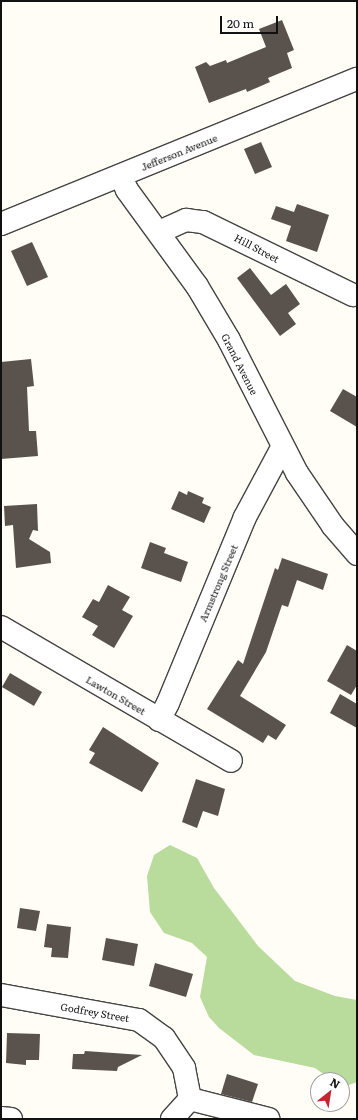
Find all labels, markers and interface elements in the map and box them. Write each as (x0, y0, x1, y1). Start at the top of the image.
scale bar (222, 8, 280, 34)
text: 20 m (227, 14, 254, 32)
street label: Jefferson Avenue (139, 131, 219, 173)
street label: Hill Street (233, 231, 281, 265)
street label: Grand Avenue (219, 331, 261, 397)
street label: Armstrong Street (196, 542, 240, 624)
street label: Lawton Street (84, 673, 148, 717)
street label: Godfrey Street (60, 1000, 130, 1024)
north arrow (310, 1072, 350, 1112)
text: N (327, 1073, 343, 1092)

